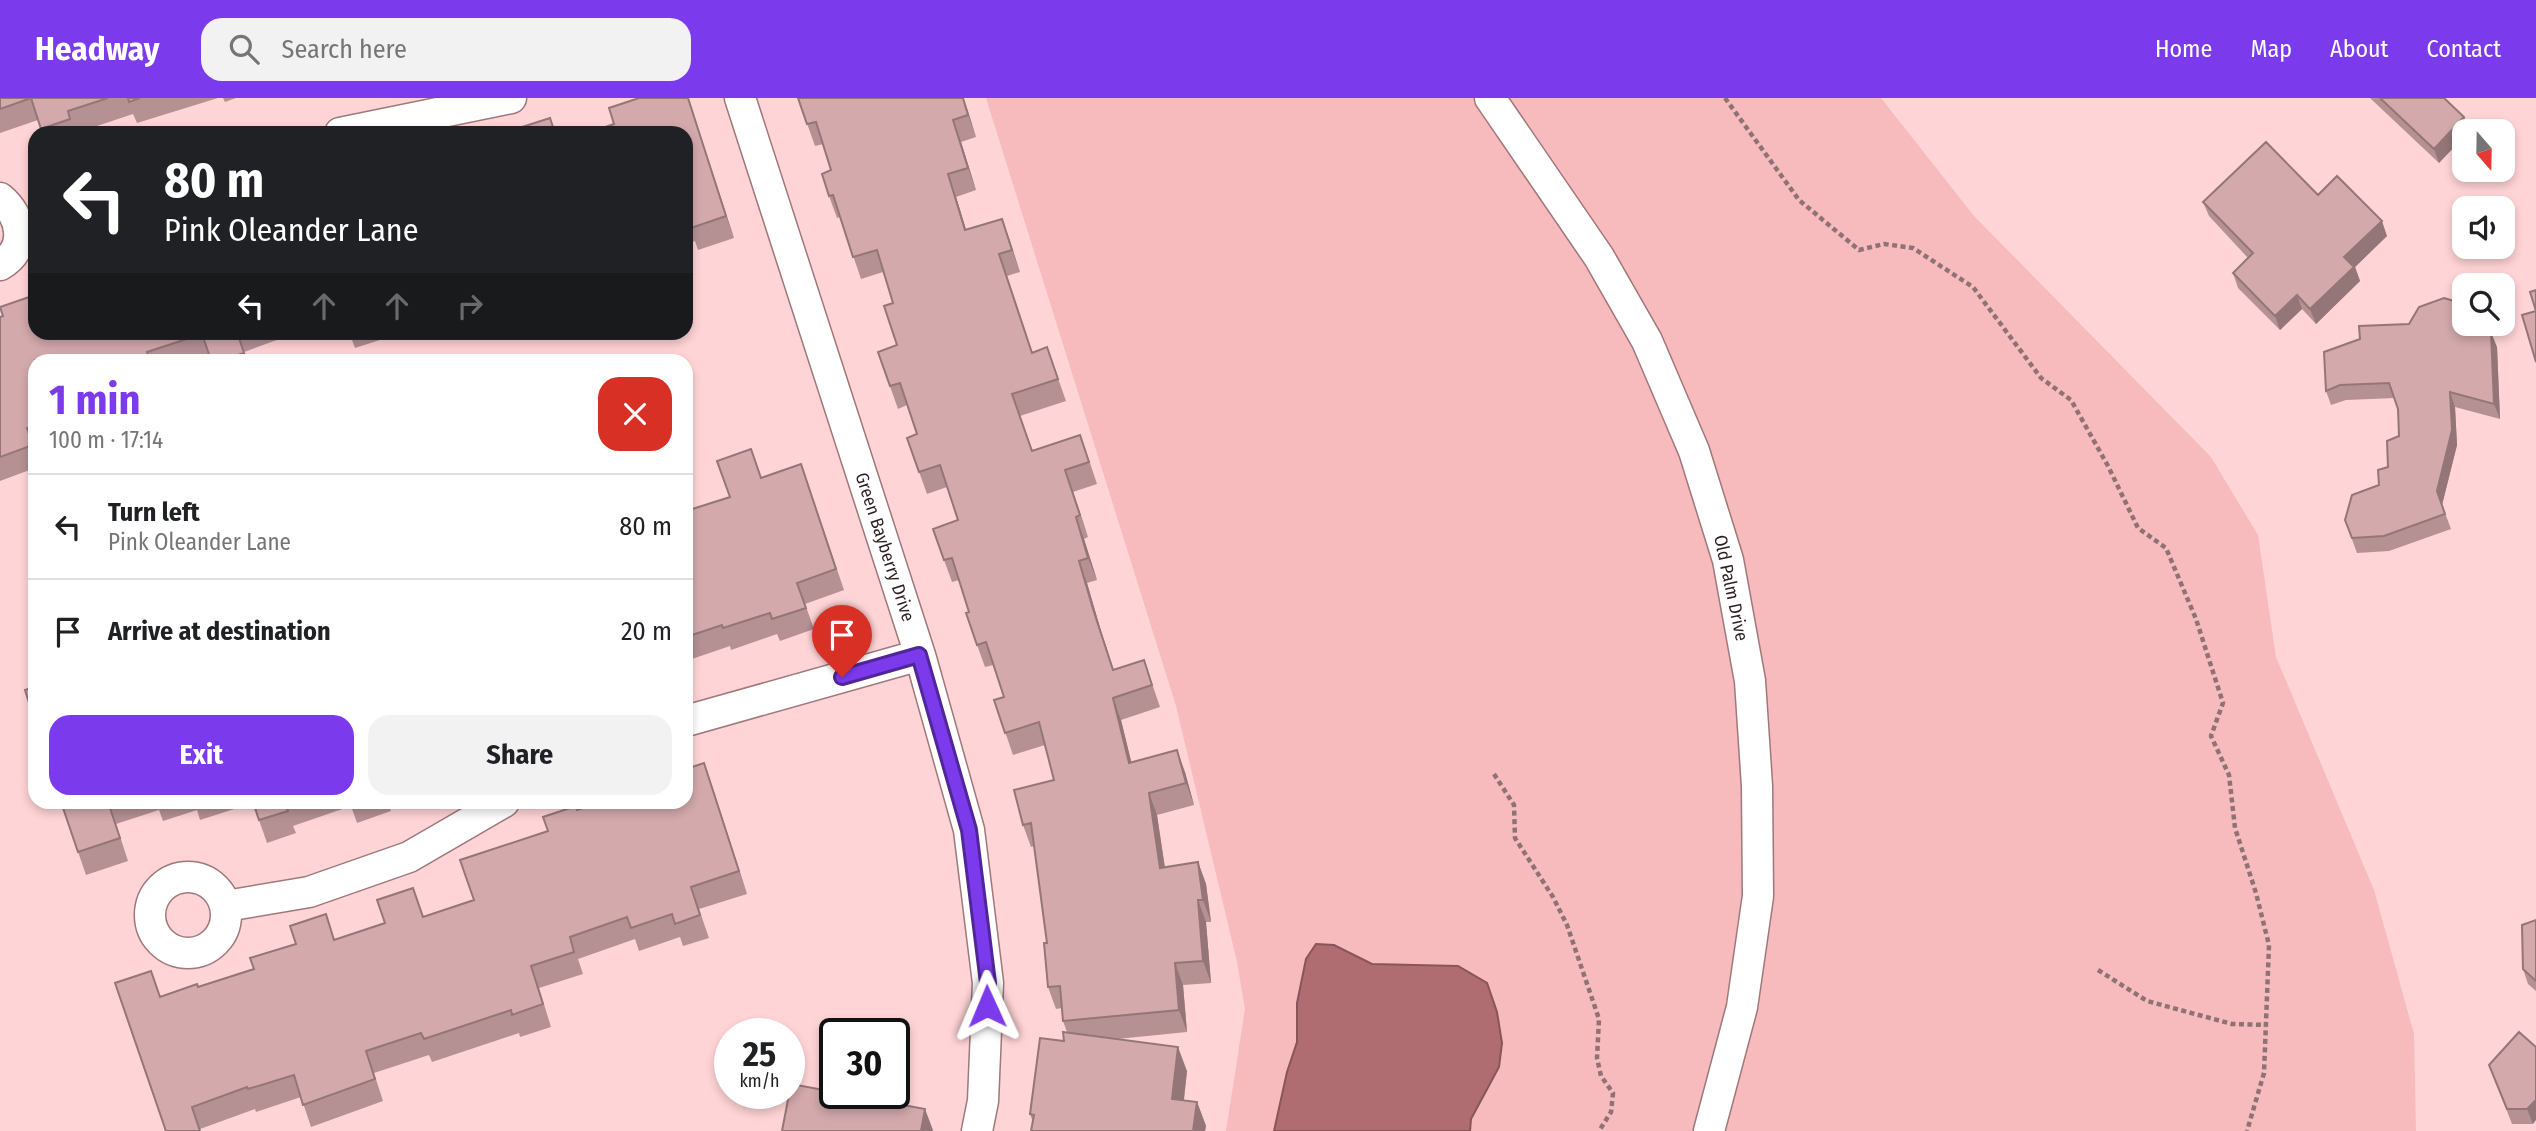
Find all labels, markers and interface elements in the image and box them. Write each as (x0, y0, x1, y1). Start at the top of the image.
search box (201, 18, 691, 81)
text: Headway (35, 29, 159, 69)
icon: search (225, 30, 263, 68)
text: Search here (281, 34, 407, 65)
text: Home (2155, 35, 2212, 63)
text: Map (2250, 35, 2292, 63)
text: About (2330, 35, 2388, 63)
text: Contact (2426, 35, 2501, 63)
north arrow (2452, 119, 2515, 182)
map controls (2452, 119, 2515, 336)
text: 80 m (164, 151, 264, 210)
icon: left (49, 154, 140, 245)
button: sound (2452, 196, 2515, 259)
text: Pink Oleander Lane (164, 211, 419, 249)
button: search (2452, 273, 2515, 336)
icon: left (232, 287, 270, 325)
icon: ahead (305, 287, 343, 325)
icon: ahead (378, 287, 416, 325)
icon: right (451, 287, 489, 325)
text: 1 min (49, 375, 140, 425)
button: close (598, 377, 672, 451)
text: 100 m · 17:14 (49, 426, 163, 454)
street label: Green Bayberry Drive (851, 470, 920, 624)
text: Turn left (108, 497, 200, 528)
icon: left (49, 508, 87, 546)
text: 80 m (619, 511, 672, 542)
text: Pink Oleander Lane (108, 528, 291, 556)
street label: Old Palm Drive (1709, 533, 1753, 643)
pin (812, 605, 872, 677)
icon: arrive (49, 613, 87, 651)
text: Arrive at destination (108, 616, 331, 647)
text: 20 m (621, 616, 672, 647)
icon: arrive (823, 616, 861, 654)
button: Exit (49, 715, 354, 795)
button: Share (368, 715, 672, 795)
position arrow (950, 969, 1024, 1043)
speed limit sign: 30 (819, 1018, 910, 1109)
text: 25 (743, 1033, 776, 1075)
text: km/h (739, 1070, 780, 1092)

